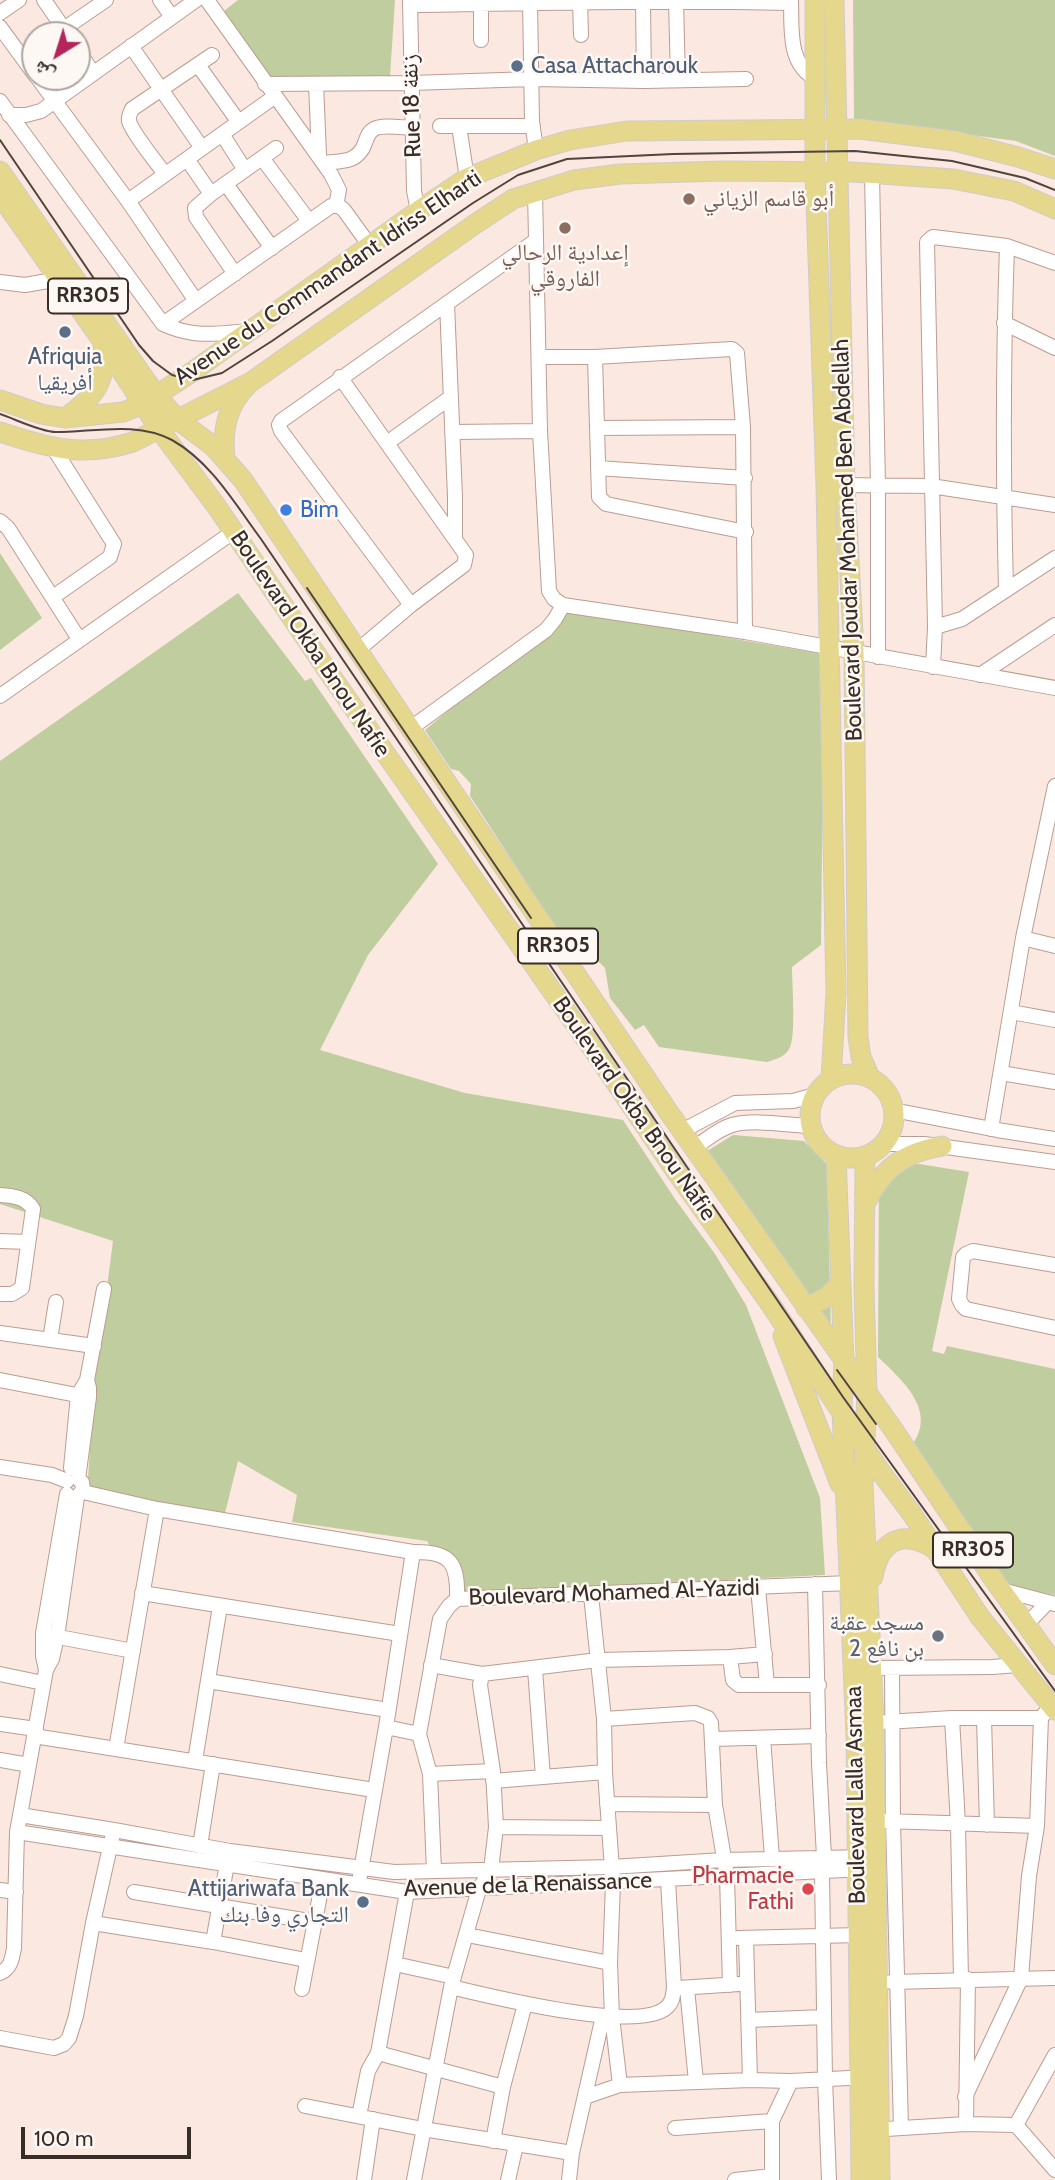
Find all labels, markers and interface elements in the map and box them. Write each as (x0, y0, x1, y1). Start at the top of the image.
north arrow (21, 21, 91, 91)
place label: Casa Attacharouk (531, 52, 698, 80)
street label: Rue 18 زنقة (396, 54, 428, 158)
text: ش (29, 56, 59, 87)
marker: Casa Attacharouk (509, 58, 525, 74)
street label: Avenue du Commandant Idriss Elharti (169, 165, 487, 391)
place label: أبو قاسم الزياني (703, 185, 834, 213)
marker: أبو قاسم الزياني (681, 191, 697, 207)
marker: إعدادية الرحالي الفاروقي (557, 220, 573, 236)
place label: إعدادية الرحالي الفاروقي (501, 239, 629, 293)
road number: RR305 (48, 278, 128, 314)
marker: Afriquia أفريقيا (57, 324, 73, 340)
street label: Boulevard Joudar Mohamed Ben Abdellah (827, 338, 869, 742)
place label: Afriquia أفريقيا (28, 343, 102, 397)
place label: Bim (300, 496, 339, 524)
marker: Bim (278, 502, 294, 518)
street label: Boulevard Okba Bnou Nafie (224, 526, 396, 762)
road number: RR305 (518, 928, 598, 964)
street label: Boulevard Okba Bnou Nafie (546, 992, 722, 1226)
road number: RR305 (933, 1532, 1013, 1568)
street label: Boulevard Mohamed Al-Yazidi (468, 1574, 760, 1612)
place label: مسجد عقبة بن نافع 2 (829, 1609, 924, 1663)
marker: مسجد عقبة بن نافع 2 (930, 1628, 946, 1644)
street label: Boulevard Lalla Asmaa (840, 1686, 872, 1904)
place label: Pharmacie Fathi (692, 1862, 794, 1916)
street label: Avenue de la Renaissance (403, 1867, 653, 1903)
place label: Attijariwafa Bank التجاري وفا بنك (188, 1875, 349, 1929)
marker: Pharmacie Fathi (800, 1881, 816, 1897)
marker: Attijariwafa Bank التجاري وفا بنك (355, 1894, 371, 1910)
scale bar (24, 2114, 194, 2158)
text: 100 m (34, 2126, 93, 2151)

